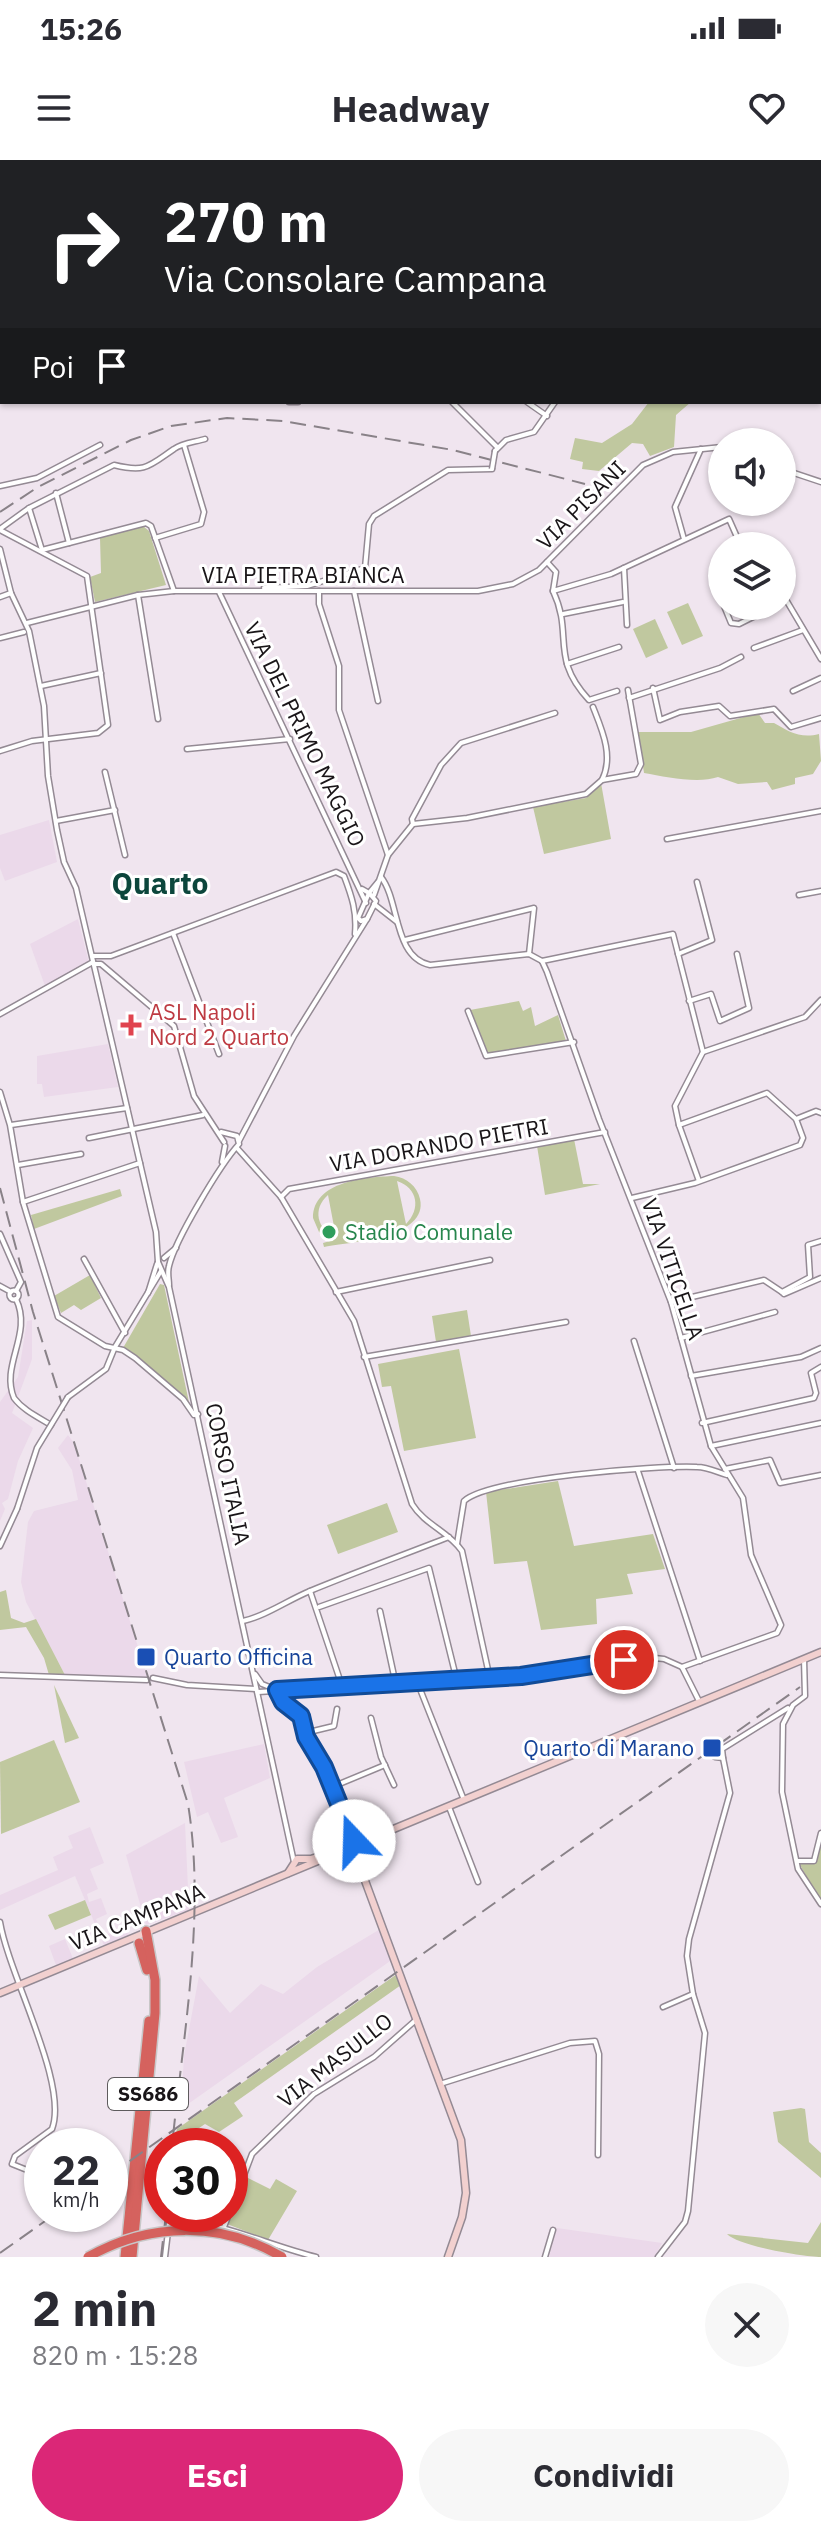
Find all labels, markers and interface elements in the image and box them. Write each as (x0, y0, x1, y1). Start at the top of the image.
text: 15:26 (40, 9, 122, 48)
text: Headway (332, 85, 489, 132)
icon: menu (32, 86, 76, 130)
icon: heart (745, 86, 789, 130)
text: 270 m (164, 185, 328, 257)
icon: right (32, 192, 136, 296)
text: Via Consolare Campana (164, 255, 546, 302)
icon: arrive (90, 344, 134, 388)
text: Poi (32, 347, 74, 386)
map controls (708, 428, 796, 620)
button: sound (708, 428, 796, 516)
street label: VIA PISANI (530, 454, 632, 556)
button: layers (708, 532, 796, 620)
street label: VIA PIETRA BIANCA (202, 560, 405, 589)
street label: VIA DEL PRIMO MAGGIO (238, 617, 373, 851)
district label: Quarto (112, 863, 208, 902)
place label: ASL Napoli Nord 2 Quarto (149, 997, 289, 1051)
marker: ASL Napoli Nord 2 Quarto (120, 1014, 142, 1036)
street label: VIA DORANDO PIETRI (327, 1111, 551, 1178)
street label: VIA VITICELLA (636, 1194, 711, 1343)
place label: Stadio Comunale (345, 1217, 513, 1246)
marker: Stadio Comunale (320, 1223, 338, 1241)
street label: CORSO ITALIA (199, 1400, 258, 1548)
pin (590, 1626, 658, 1694)
icon: arrive (602, 1638, 646, 1682)
place label: Quarto Officina (164, 1642, 313, 1671)
marker: Quarto Officina (135, 1646, 157, 1668)
place label: Quarto di Marano (523, 1733, 694, 1762)
marker: Quarto di Marano (701, 1737, 723, 1759)
position arrow (312, 1799, 396, 1883)
street label: VIA CAMPANA (65, 1876, 209, 1957)
street label: VIA MASULLO (271, 2006, 398, 2114)
road number: SS686 (108, 2078, 188, 2110)
speed limit sign: 30 (144, 2128, 248, 2232)
text: 22 (52, 2144, 100, 2196)
text: km/h (52, 2186, 100, 2213)
text: 2 min (32, 2277, 157, 2339)
button: close (705, 2283, 789, 2367)
text: 820 m · 15:28 (32, 2338, 198, 2372)
button: Esci (32, 2429, 403, 2521)
button: Condividi (419, 2429, 789, 2521)

